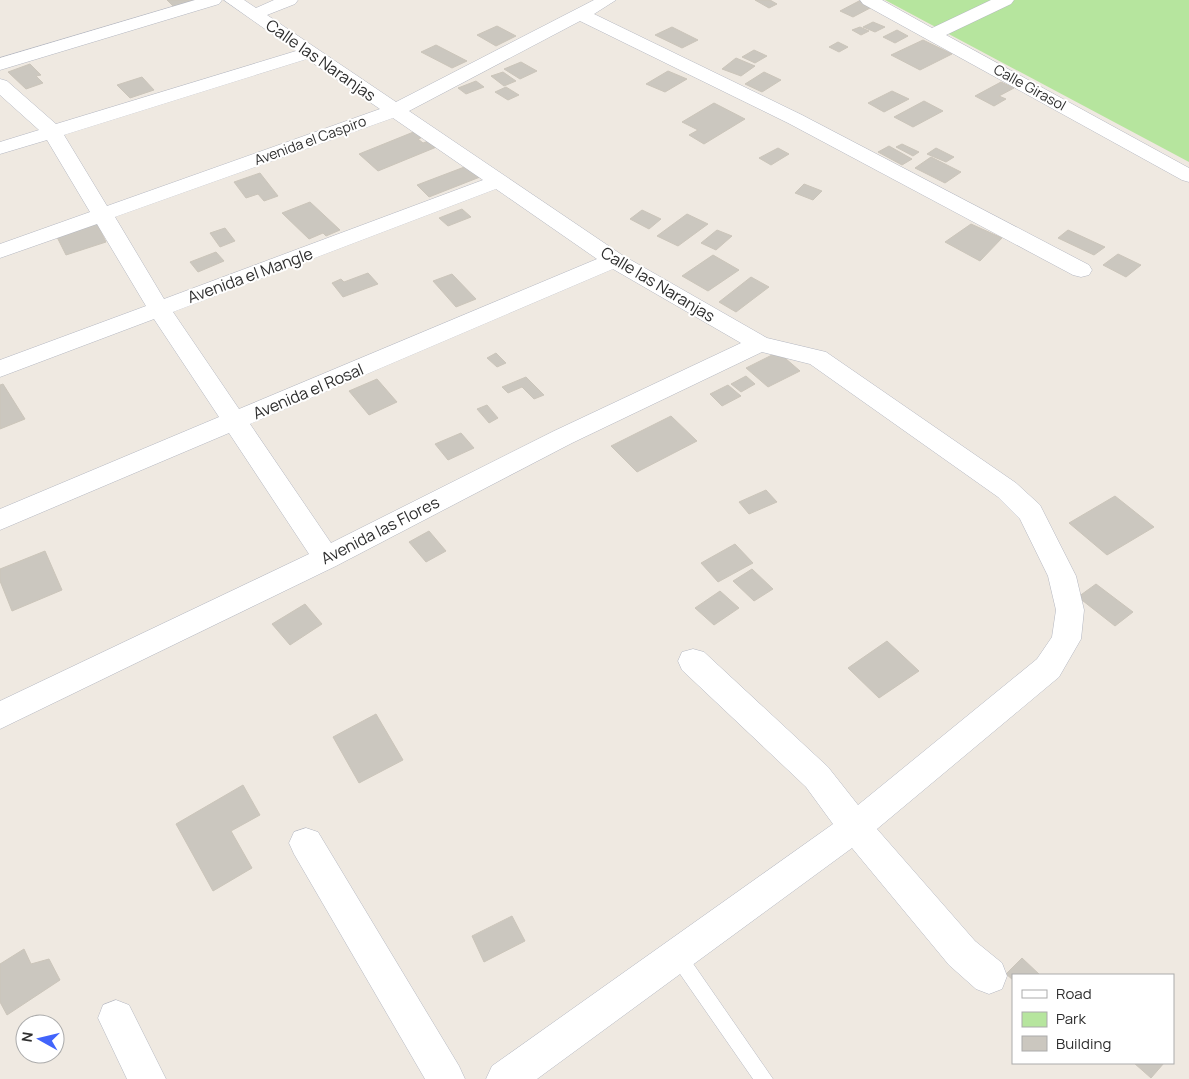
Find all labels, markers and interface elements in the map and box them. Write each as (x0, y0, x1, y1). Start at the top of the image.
street label: Calle las Naranjas (262, 14, 380, 106)
street label: Calle Girasol (990, 59, 1070, 115)
street label: Avenida el Caspiro (251, 111, 369, 169)
street label: Calle las Naranjas (597, 241, 719, 327)
street label: Avenida el Mangle (184, 242, 316, 308)
street label: Avenida el Rosal (249, 358, 367, 424)
street label: Avenida las Flores (317, 491, 443, 569)
legend (1012, 974, 1174, 1064)
text: Road (1056, 983, 1092, 1004)
text: Park (1056, 1008, 1086, 1029)
north arrow (15, 1014, 65, 1064)
text: N (17, 1031, 37, 1043)
text: Building (1056, 1033, 1111, 1054)

